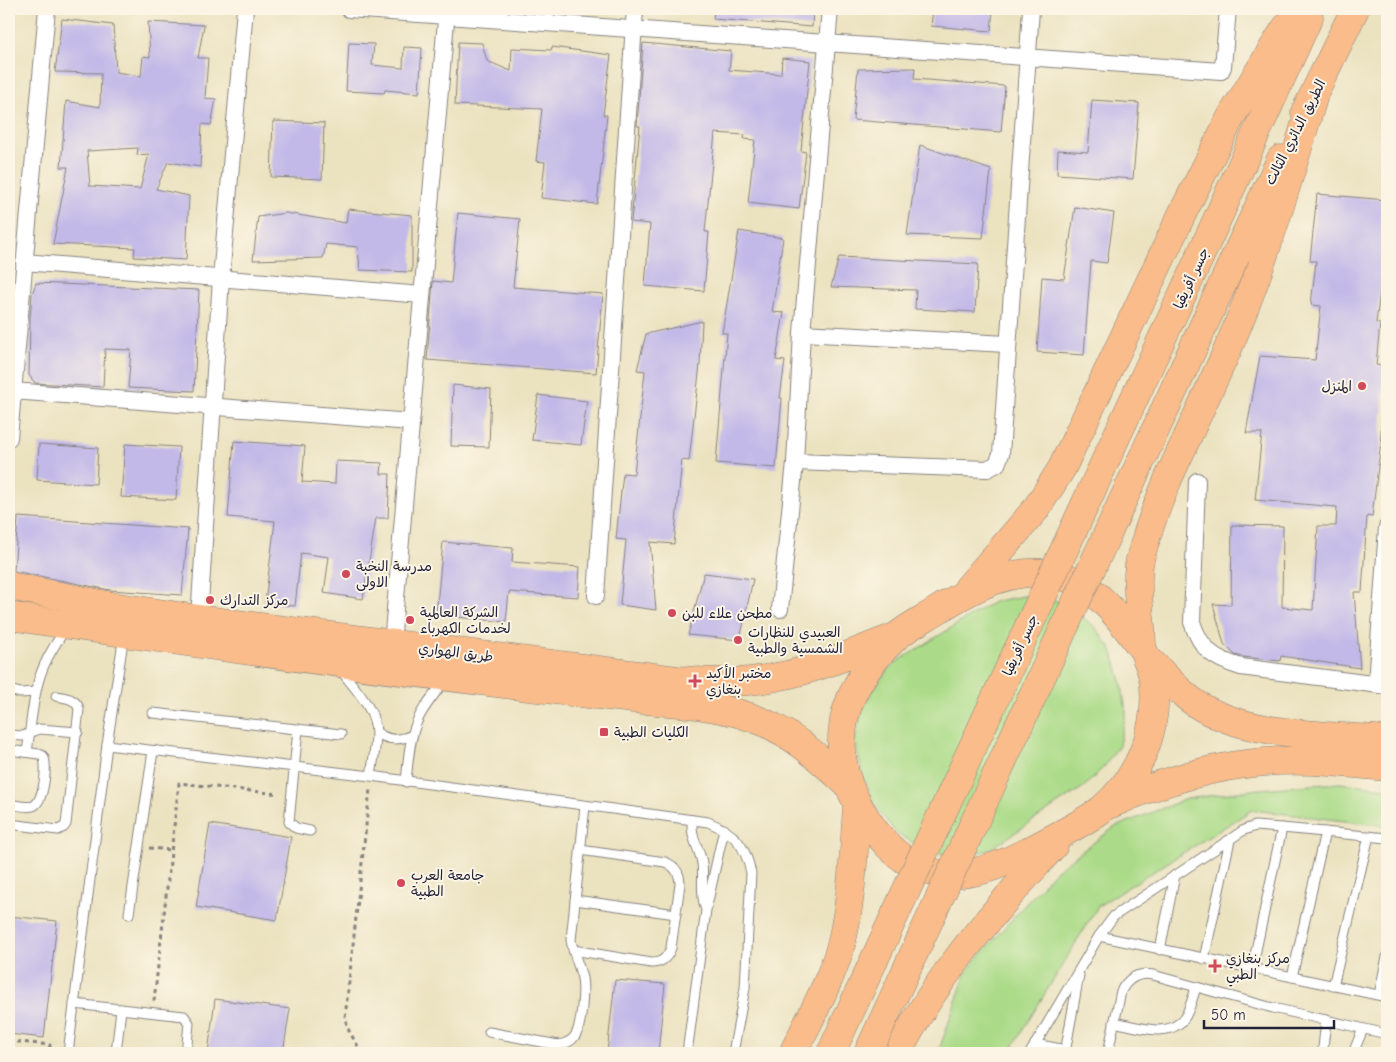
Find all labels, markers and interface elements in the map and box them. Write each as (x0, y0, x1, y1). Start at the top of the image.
street label: الطريق الدائري الثالث (1261, 77, 1331, 189)
street label: جسر أفريقيا (1170, 245, 1213, 312)
place label: المنزل (1321, 378, 1352, 395)
marker: المنزل (1356, 380, 1368, 392)
place label: مدرسة النخبة الاولى (356, 558, 432, 591)
marker: مدرسة النخبة الاولى (340, 568, 352, 580)
place label: مركز التدارك (220, 592, 288, 609)
marker: مركز التدارك (204, 594, 216, 606)
place label: الشركة العالمية لخدمات الكهرباء (420, 604, 511, 637)
place label: مطحن علاء للبن (682, 605, 773, 622)
marker: مطحن علاء للبن (666, 607, 678, 619)
street label: جسر أفريقيا (999, 612, 1042, 679)
marker: الشركة العالمية لخدمات الكهرباء (404, 614, 416, 626)
place label: العبيدي للنظارات الشمسية والطبية (748, 624, 843, 657)
marker: العبيدي للنظارات الشمسية والطبية (732, 634, 744, 646)
street label: طريق الهواري (417, 639, 494, 667)
place label: مختبر الأكيد بنغازي (706, 664, 771, 700)
marker: مختبر الأكيد بنغازي (688, 674, 702, 688)
place label: الكليات الطبية (614, 724, 689, 741)
marker: الكليات الطبية (598, 726, 610, 738)
place label: جامعة العرب الطبية (411, 867, 484, 900)
marker: جامعة العرب الطبية (395, 877, 407, 889)
place label: مركز بنغازي الطبي (1226, 950, 1290, 987)
marker: مركز بنغازي الطبي (1208, 959, 1222, 973)
scale bar (1204, 997, 1334, 1029)
text: 50 m (1211, 1006, 1246, 1024)

